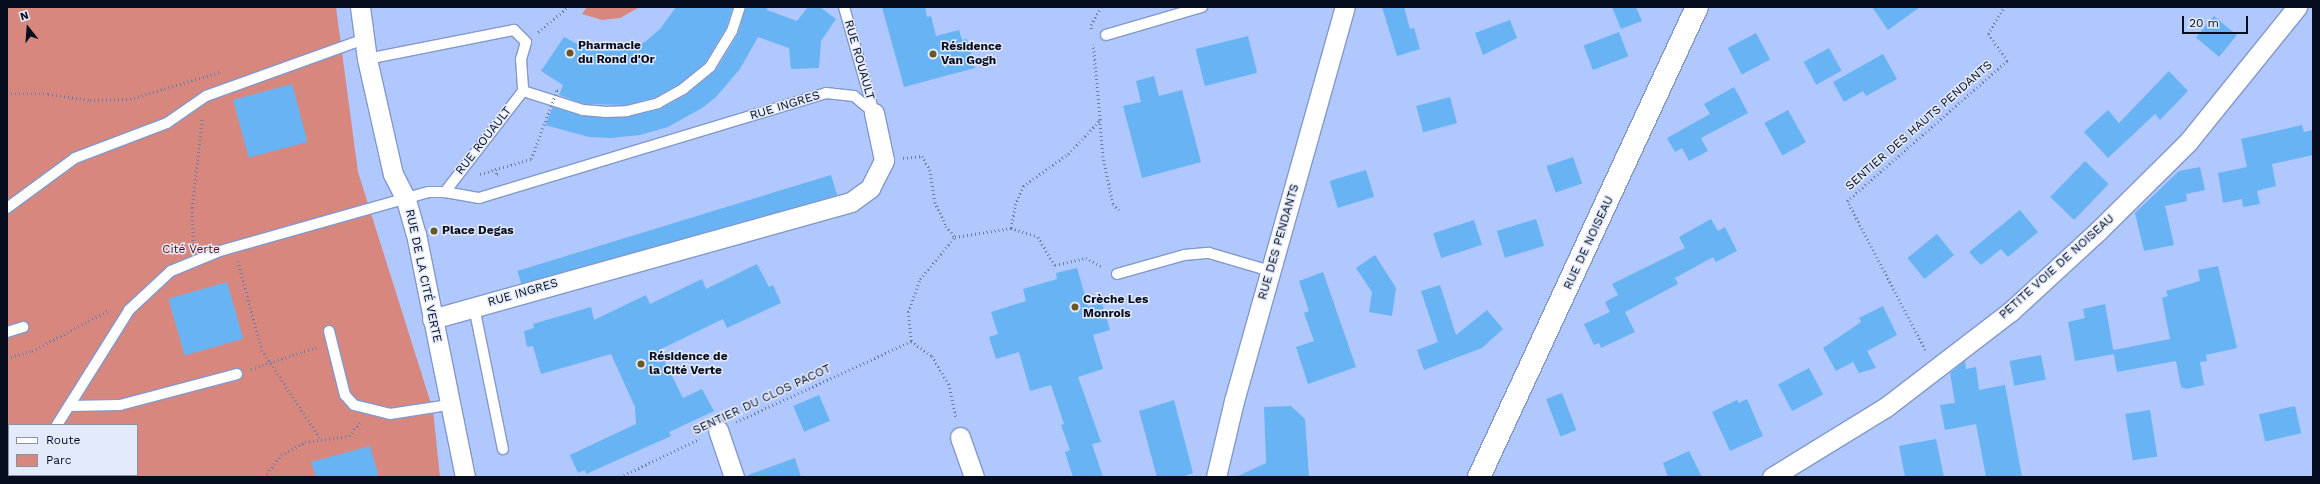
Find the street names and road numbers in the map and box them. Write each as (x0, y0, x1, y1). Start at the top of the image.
street label: RUE ROUAULT (841, 18, 877, 102)
street label: SENTIER DES HAUTS PENDANTS (1843, 58, 1995, 194)
street label: RUE INGRES (748, 89, 822, 123)
street label: RUE ROUAULT (453, 104, 515, 178)
street label: RUE DES PENDANTS (1256, 182, 1302, 302)
street label: RUE DE NOISEAU (1561, 194, 1617, 292)
street label: RUE DE LA CITÉ VERTE (402, 208, 444, 344)
street label: PETITE VOIE DE NOISEAU (1996, 212, 2118, 322)
street label: RUE INGRES (486, 276, 560, 310)
street label: SENTIER DU CLOS PACOT (691, 362, 833, 438)

